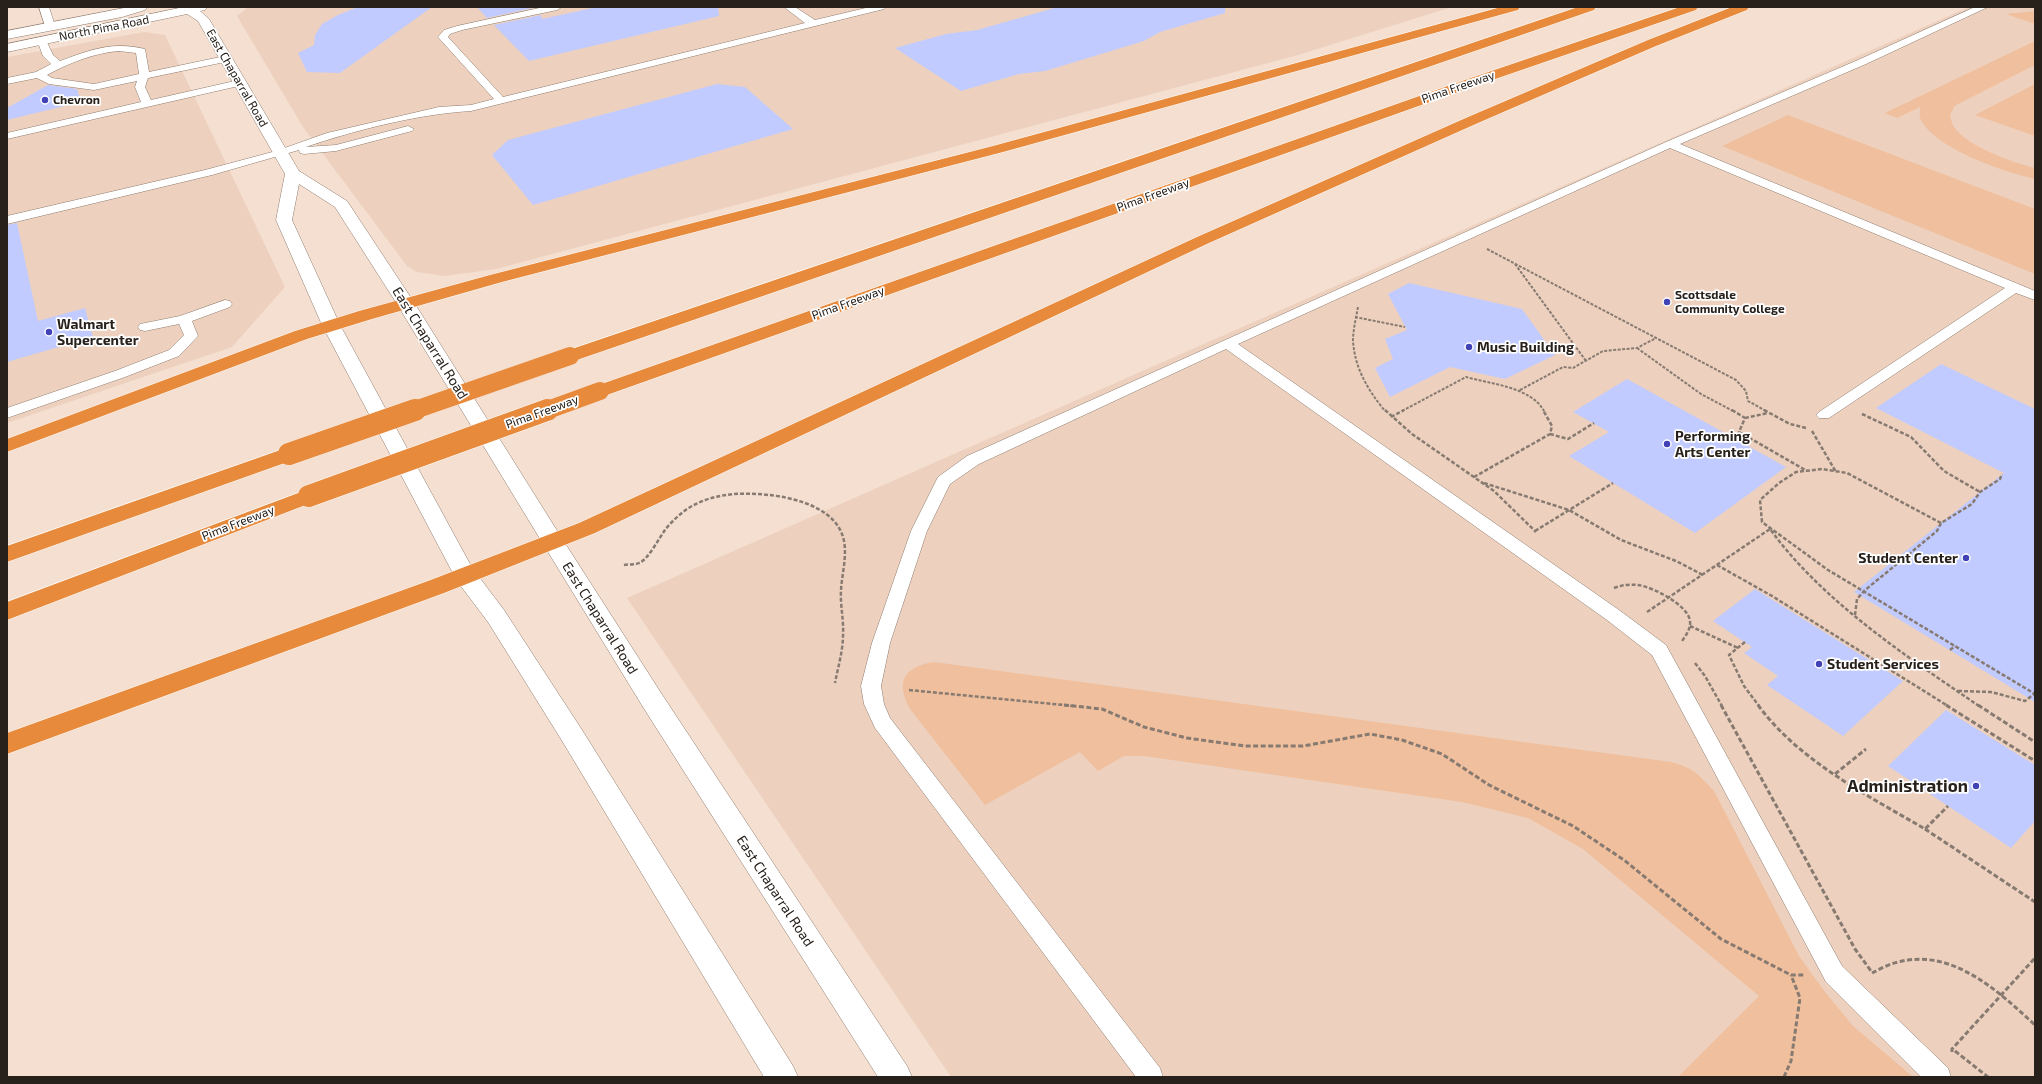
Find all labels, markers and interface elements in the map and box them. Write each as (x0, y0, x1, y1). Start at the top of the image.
street label: North Pima Road (58, 12, 150, 44)
street label: East Chaparral Road (203, 26, 271, 130)
street label: Pima Freeway (1420, 68, 1496, 106)
place label: Chevron (53, 93, 100, 107)
marker: Chevron (40, 95, 50, 105)
street label: Pima Freeway (1115, 175, 1191, 215)
street label: Pima Freeway (810, 283, 886, 323)
street label: East Chaparral Road (389, 284, 471, 402)
place label: Scottsdale Community College (1675, 288, 1785, 316)
marker: Scottsdale Community College (1662, 297, 1672, 307)
place label: Walmart Supercenter (57, 316, 139, 348)
marker: Walmart Supercenter (44, 327, 54, 337)
place label: Music Building (1477, 339, 1574, 355)
marker: Music Building (1464, 342, 1474, 352)
street label: Pima Freeway (504, 392, 580, 432)
place label: Performing Arts Center (1675, 428, 1750, 460)
marker: Performing Arts Center (1662, 439, 1672, 449)
street label: Pima Freeway (200, 503, 276, 543)
place label: Student Center (1858, 550, 1958, 566)
marker: Student Center (1961, 553, 1971, 563)
street label: East Chaparral Road (559, 559, 641, 677)
place label: Student Services (1827, 656, 1939, 672)
marker: Student Services (1814, 659, 1824, 669)
place label: Administration (1847, 776, 1968, 796)
marker: Administration (1971, 781, 1981, 791)
street label: East Chaparral Road (733, 832, 817, 950)

